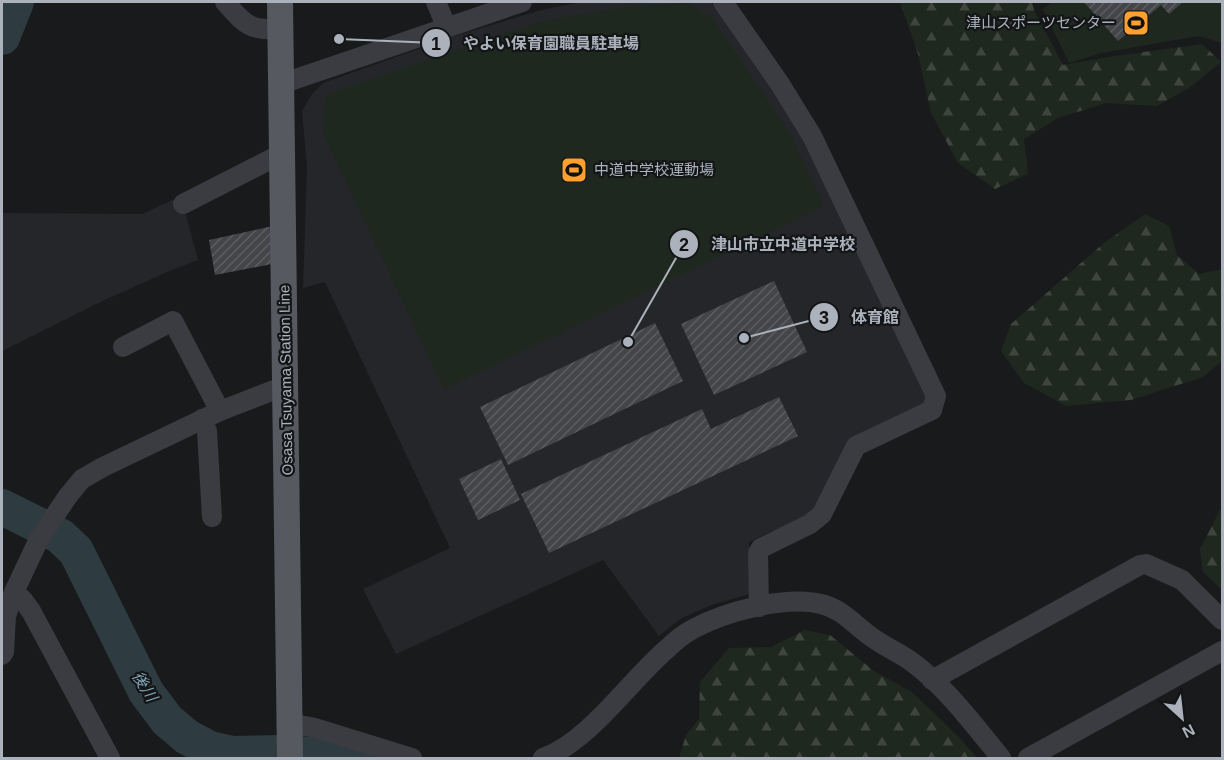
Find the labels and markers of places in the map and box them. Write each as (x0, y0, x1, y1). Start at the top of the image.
sports icon: 津山スポーツセンター (1121, 8, 1151, 38)
place label: 津山スポーツセンター (966, 14, 1116, 31)
callout: やよい保育園職員駐車場 (421, 26, 651, 60)
sports icon: 中道中学校運動場 (559, 155, 589, 185)
place label: 中道中学校運動場 (594, 161, 714, 178)
callout: 津山市立中道中学校 (669, 227, 867, 261)
callout: 体育館 (809, 300, 911, 334)

